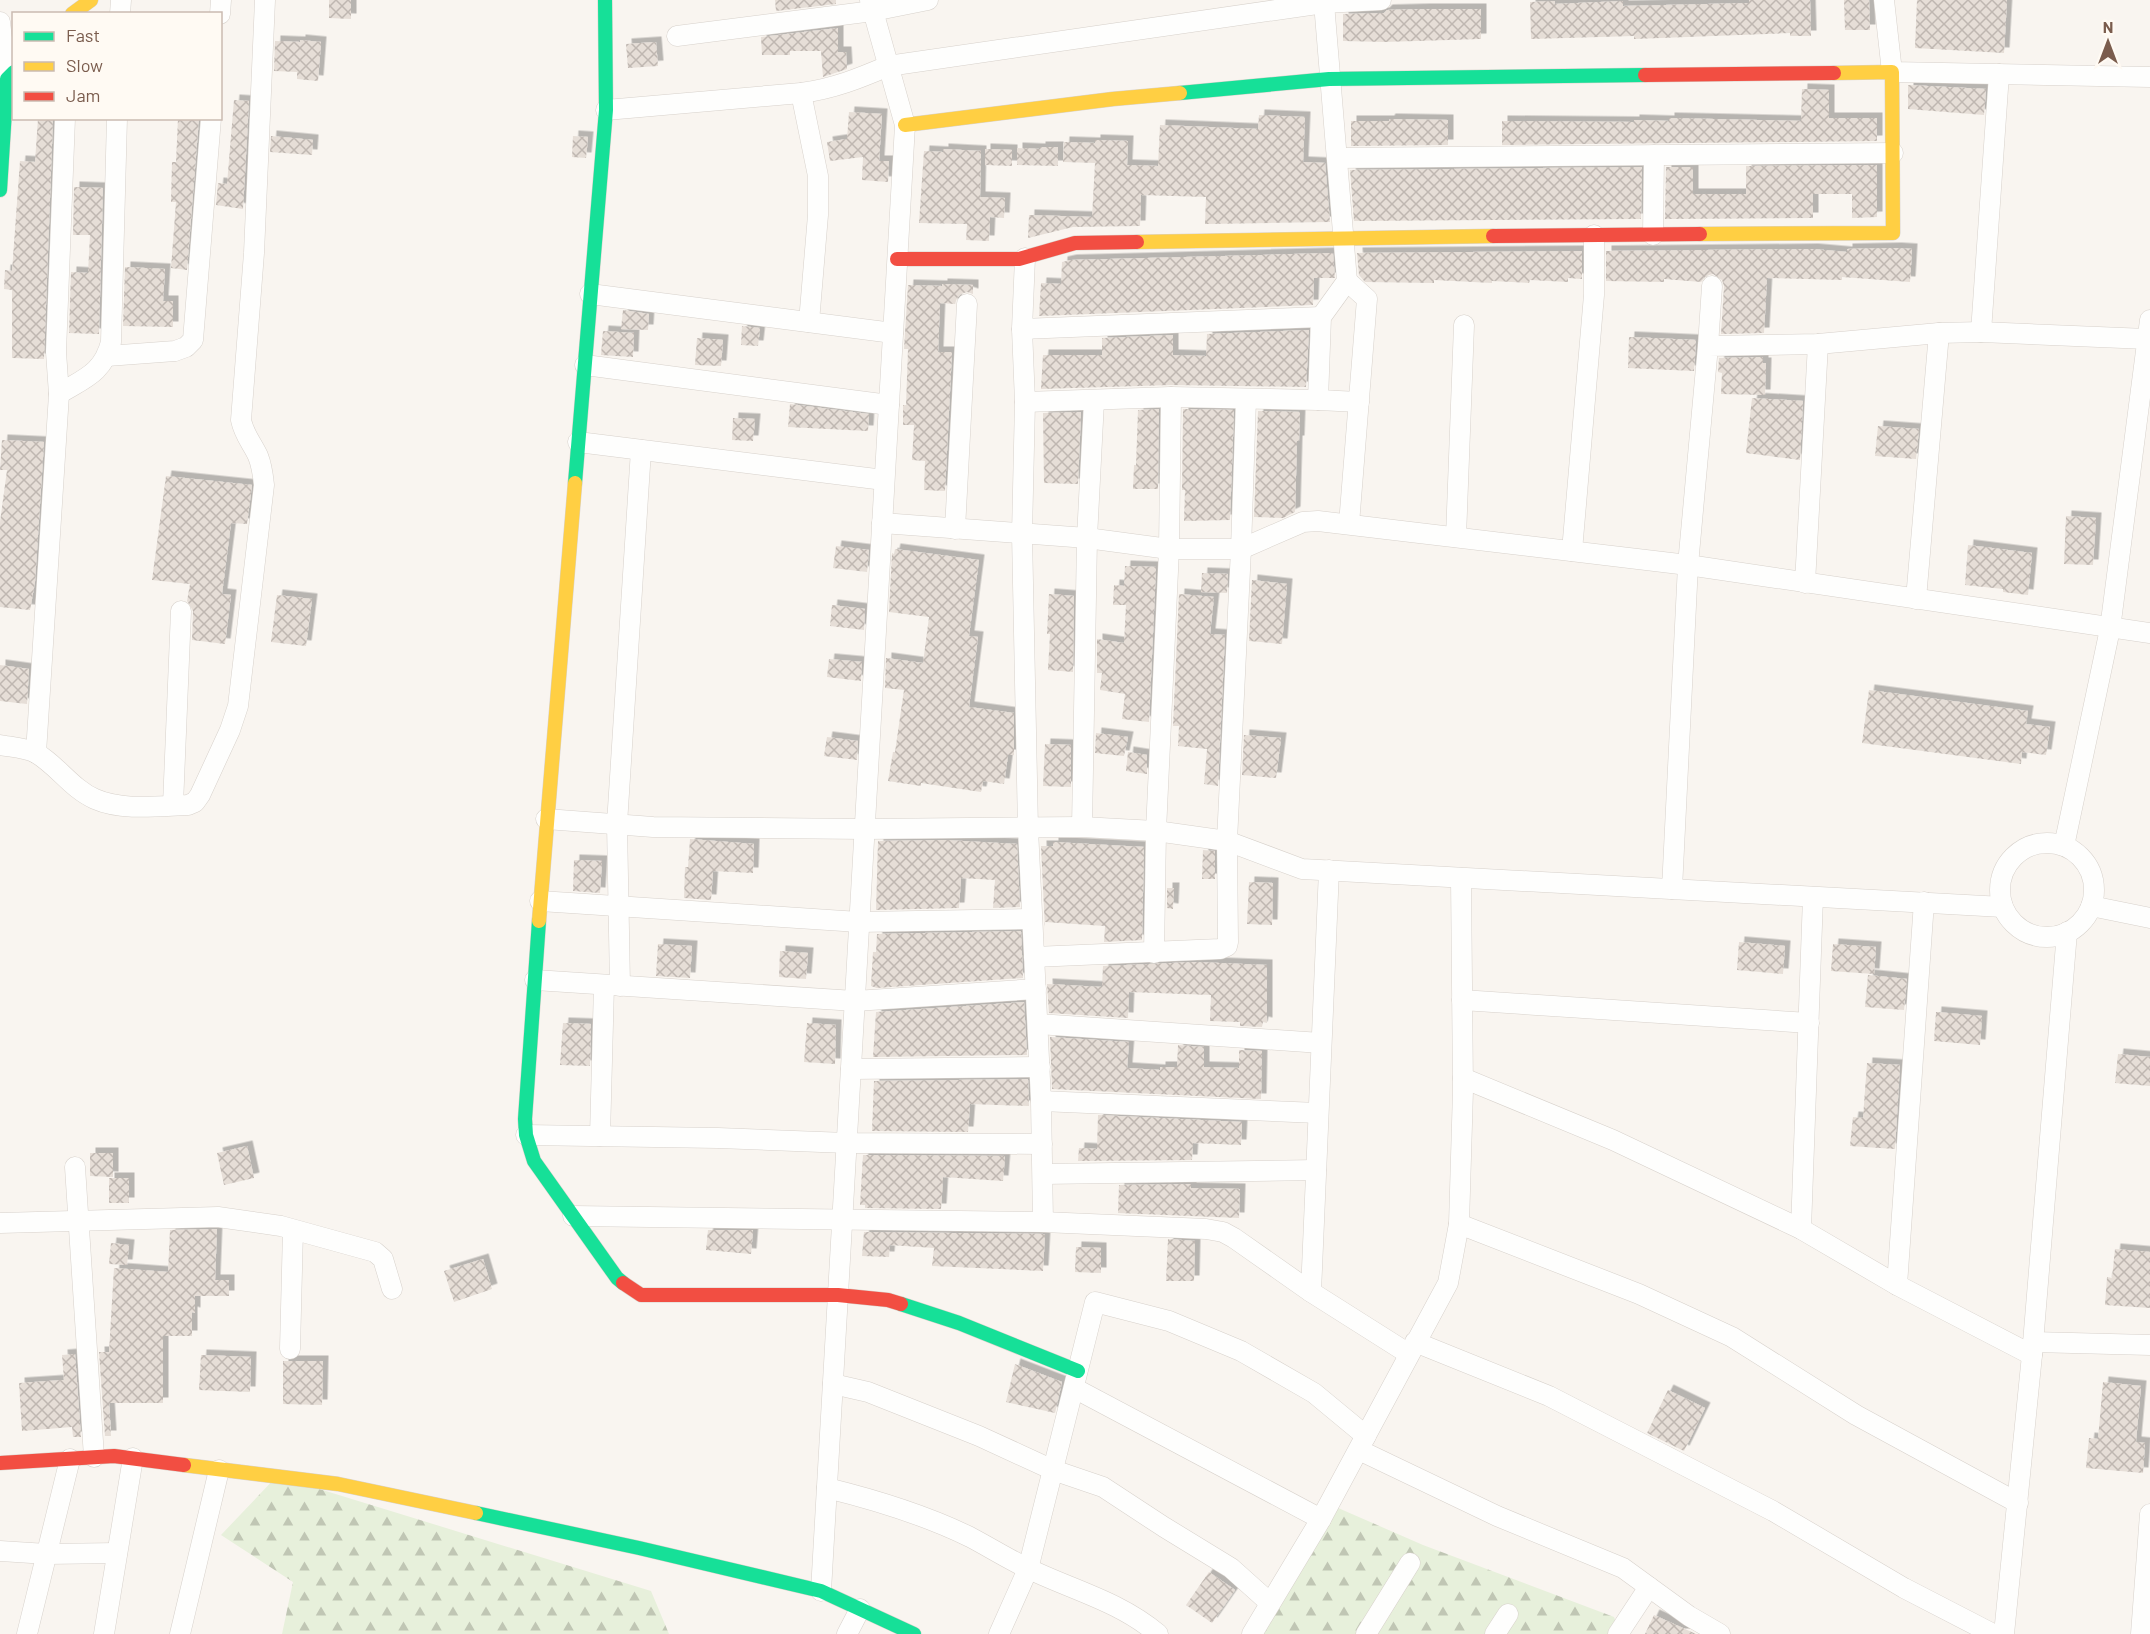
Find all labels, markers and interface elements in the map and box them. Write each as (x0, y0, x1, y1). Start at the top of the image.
legend (12, 12, 222, 120)
north arrow (2078, 12, 2138, 72)
text: N (2103, 17, 2113, 36)
text: Fast (66, 24, 100, 46)
text: Slow (66, 54, 103, 76)
text: Jam (66, 84, 100, 106)

